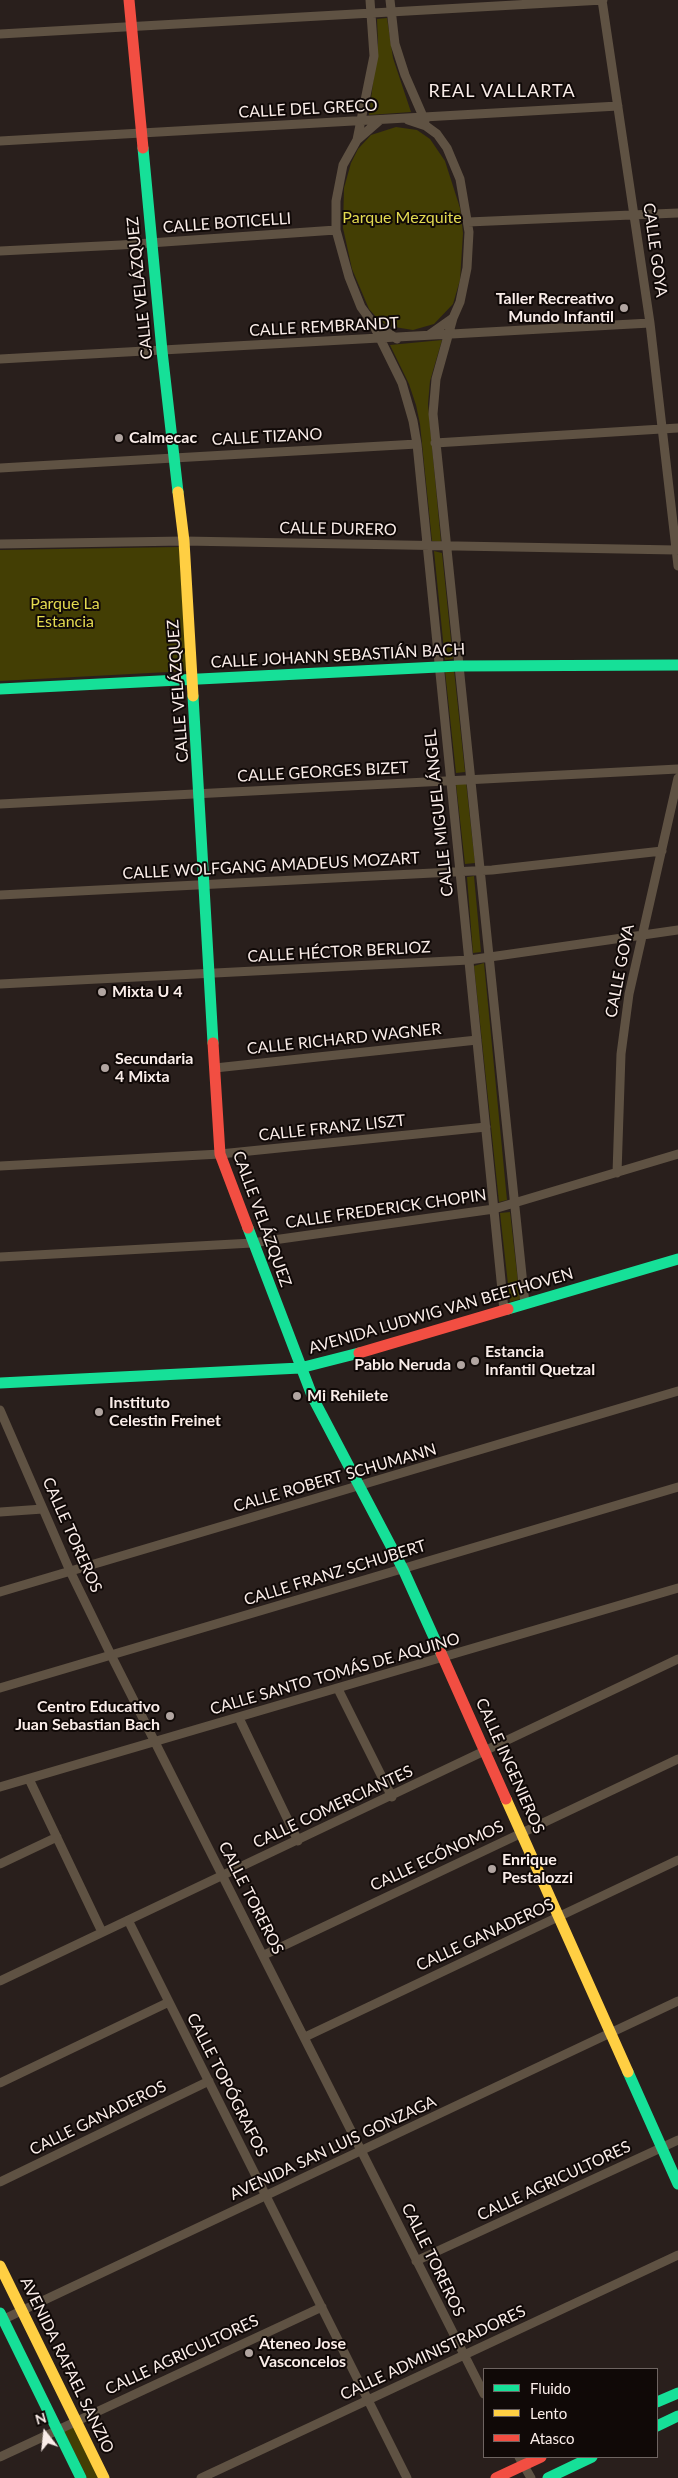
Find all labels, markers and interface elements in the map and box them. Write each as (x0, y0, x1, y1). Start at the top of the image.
district label: REAL VALLARTA (427, 80, 577, 102)
street label: CALLE DEL GRECO (238, 96, 378, 122)
street label: CALLE GOYA (639, 202, 671, 298)
park label: Parque Mezquite (342, 208, 462, 228)
street label: CALLE BOTICELLI (162, 209, 292, 237)
street label: CALLE VELÁZQUEZ (123, 216, 157, 360)
place label: Taller Recreativo Mundo Infantil (496, 289, 614, 327)
marker: Taller Recreativo Mundo Infantil (618, 302, 630, 314)
street label: CALLE REMBRANDT (249, 313, 399, 341)
street label: CALLE TIZANO (211, 425, 323, 449)
place label: Calmecac (129, 428, 197, 448)
marker: Calmecac (113, 432, 125, 444)
street label: CALLE DURERO (279, 518, 397, 540)
park label: Parque La Estancia (30, 594, 100, 632)
street label: CALLE VELÁZQUEZ (163, 619, 193, 763)
street label: CALLE JOHANN SEBASTIÁN BACH (210, 640, 466, 672)
street label: CALLE MIGUEL ÁNGEL (421, 729, 457, 897)
street label: CALLE GEORGES BIZET (237, 758, 409, 786)
street label: CALLE WOLFGANG AMADEUS MOZART (122, 849, 420, 883)
street label: CALLE GOYA (602, 923, 638, 1019)
street label: CALLE HÉCTOR BERLIOZ (247, 938, 431, 966)
place label: Mixta U 4 (112, 982, 182, 1002)
marker: Mixta U 4 (96, 986, 108, 998)
street label: CALLE RICHARD WAGNER (246, 1019, 442, 1059)
place label: Secundaria 4 Mixta (115, 1049, 193, 1087)
marker: Secundaria 4 Mixta (99, 1062, 111, 1074)
street label: CALLE FRANZ LISZT (258, 1111, 406, 1145)
street label: CALLE VELÁZQUEZ (228, 1148, 296, 1290)
street label: CALLE FREDERICK CHOPIN (284, 1185, 488, 1233)
street label: AVENIDA LUDWIG VAN BEETHOVEN (307, 1264, 575, 1358)
place label: Estancia Infantil Quetzal (485, 1342, 595, 1380)
place label: Pablo Neruda (354, 1355, 451, 1375)
marker: Estancia Infantil Quetzal (469, 1355, 481, 1367)
marker: Pablo Neruda (455, 1359, 467, 1371)
place label: Mi Rehilete (307, 1386, 388, 1406)
marker: Mi Rehilete (291, 1390, 303, 1402)
place label: Instituto Celestin Freinet (109, 1393, 221, 1431)
marker: Instituto Celestin Freinet (93, 1406, 105, 1418)
street label: CALLE ROBERT SCHUMANN (231, 1440, 439, 1516)
street label: CALLE TOREROS (38, 1475, 106, 1595)
street label: CALLE FRANZ SCHUBERT (242, 1536, 428, 1610)
street label: CALLE SANTO TOMÁS DE AQUINO (208, 1629, 462, 1719)
street label: CALLE INGENIEROS (471, 1695, 549, 1837)
place label: Centro Educativo Juan Sebastian Bach (15, 1697, 160, 1735)
marker: Centro Educativo Juan Sebastian Bach (164, 1710, 176, 1722)
street label: CALLE COMERCIANTES (250, 1761, 416, 1853)
street label: CALLE ECÓNOMOS (367, 1817, 507, 1895)
street label: CALLE TOREROS (214, 1839, 288, 1957)
place label: Enrique Pestalozzi (502, 1850, 573, 1888)
marker: Enrique Pestalozzi (486, 1863, 498, 1875)
street label: CALLE GANADEROS (413, 1895, 557, 1975)
street label: CALLE TOPÓGRAFOS (182, 2010, 272, 2160)
street label: CALLE GANADEROS (27, 2077, 169, 2159)
street label: AVENIDA SAN LUIS GONZAGA (227, 2092, 439, 2204)
street label: CALLE AGRICULTORES (474, 2137, 634, 2225)
street label: CALLE TOREROS (397, 2200, 469, 2320)
street label: AVENIDA RAFAEL SANZIO (16, 2274, 118, 2456)
street label: CALLE ADMINISTRADORES (337, 2302, 529, 2404)
street label: CALLE AGRICULTORES (102, 2311, 262, 2399)
place label: Ateneo Jose Vasconcelos (259, 2334, 346, 2372)
marker: Ateneo Jose Vasconcelos (243, 2347, 255, 2359)
legend (483, 2368, 658, 2458)
text: Fluido (530, 2379, 571, 2397)
text: Lento (530, 2404, 567, 2422)
north arrow (20, 2408, 70, 2458)
text: Atasco (530, 2429, 575, 2447)

